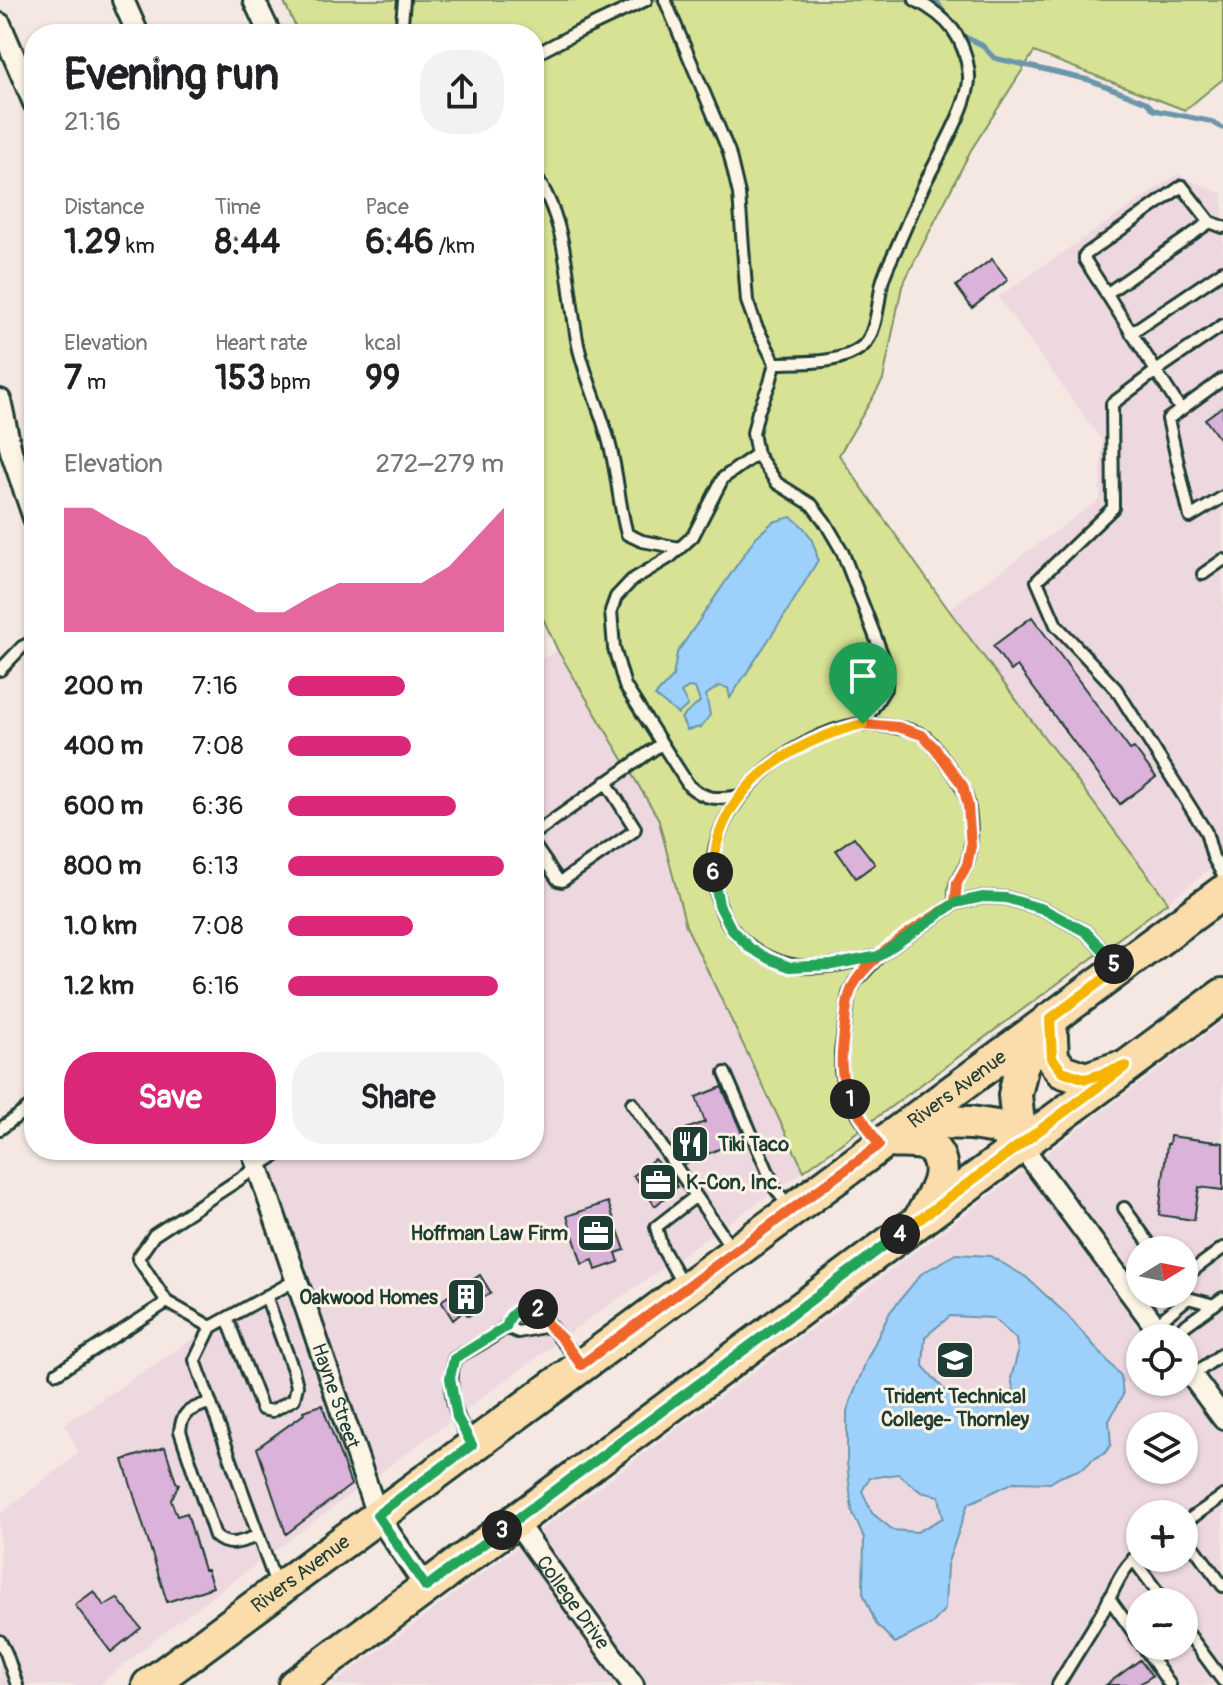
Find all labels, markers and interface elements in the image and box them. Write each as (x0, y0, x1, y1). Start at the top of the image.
text: Evening run (64, 48, 279, 103)
button: share (420, 50, 504, 134)
text: 21:16 (64, 106, 121, 138)
text: Distance (64, 193, 144, 221)
text: Time (215, 193, 261, 221)
text: Pace (365, 193, 409, 221)
text: 1.29 (64, 221, 121, 264)
text: 8:44 (215, 221, 280, 264)
text: 6:46 (365, 221, 434, 264)
text: km (121, 232, 155, 260)
text: /km (434, 232, 475, 260)
text: Elevation (64, 329, 148, 357)
text: Heart rate (215, 329, 307, 357)
text: kcal (365, 329, 401, 357)
text: 7 (64, 357, 82, 400)
text: 153 (215, 357, 265, 400)
text: 99 (365, 357, 400, 400)
text: m (82, 368, 106, 396)
text: bpm (265, 368, 311, 396)
text: Elevation (64, 448, 163, 480)
text: 272–279 m (375, 448, 504, 480)
pin (829, 642, 897, 724)
icon: arrive (841, 654, 885, 698)
text: 200 m (64, 670, 143, 702)
text: 7:16 (192, 670, 238, 702)
text: 400 m (64, 730, 143, 762)
text: 7:08 (192, 730, 244, 762)
text: 600 m (64, 790, 143, 822)
text: 6:36 (192, 790, 244, 822)
text: 800 m (64, 850, 141, 882)
text: 6:13 (192, 850, 239, 882)
pin: 6 (693, 852, 733, 892)
text: 6 (707, 858, 719, 886)
text: 1.0 km (64, 910, 137, 942)
text: 7:08 (192, 910, 244, 942)
pin: 5 (1094, 944, 1134, 984)
text: 5 (1108, 950, 1120, 978)
text: 1.2 km (64, 970, 134, 1002)
text: 6:16 (192, 970, 239, 1002)
street label: Rivers Avenue (902, 1044, 1011, 1133)
button: Save (64, 1052, 276, 1144)
button: Share (292, 1052, 504, 1144)
pin: 1 (830, 1079, 870, 1119)
text: 1 (846, 1085, 854, 1113)
restaurant icon: Tiki Taco (669, 1123, 711, 1165)
place label: Tiki Taco (717, 1132, 789, 1157)
office icon: K-Con, Inc. (637, 1161, 679, 1203)
place label: K-Con, Inc. (686, 1170, 782, 1195)
office icon: Hoffman Law Firm (575, 1212, 617, 1254)
pin: 4 (880, 1214, 920, 1254)
text: 4 (894, 1220, 906, 1248)
place label: Hoffman Law Firm (410, 1221, 568, 1246)
north arrow (1126, 1236, 1198, 1308)
map controls (1126, 1236, 1198, 1660)
building icon: Oakwood Homes (445, 1276, 487, 1318)
place label: Oakwood Homes (299, 1285, 438, 1310)
pin: 2 (518, 1289, 558, 1329)
text: 2 (532, 1295, 544, 1323)
button: locate (1126, 1324, 1198, 1396)
school or university icon: Trident Technical College- Thornley (934, 1339, 976, 1381)
street label: Hayne Street (307, 1340, 366, 1453)
place label: Trident Technical College- Thornley (881, 1384, 1029, 1432)
button: layers (1126, 1412, 1198, 1484)
button: + (1126, 1500, 1198, 1572)
pin: 3 (482, 1510, 522, 1550)
text: 3 (496, 1516, 508, 1544)
street label: Rivers Avenue (246, 1529, 355, 1618)
street label: College Drive (531, 1550, 616, 1654)
button: − (1126, 1588, 1198, 1660)

